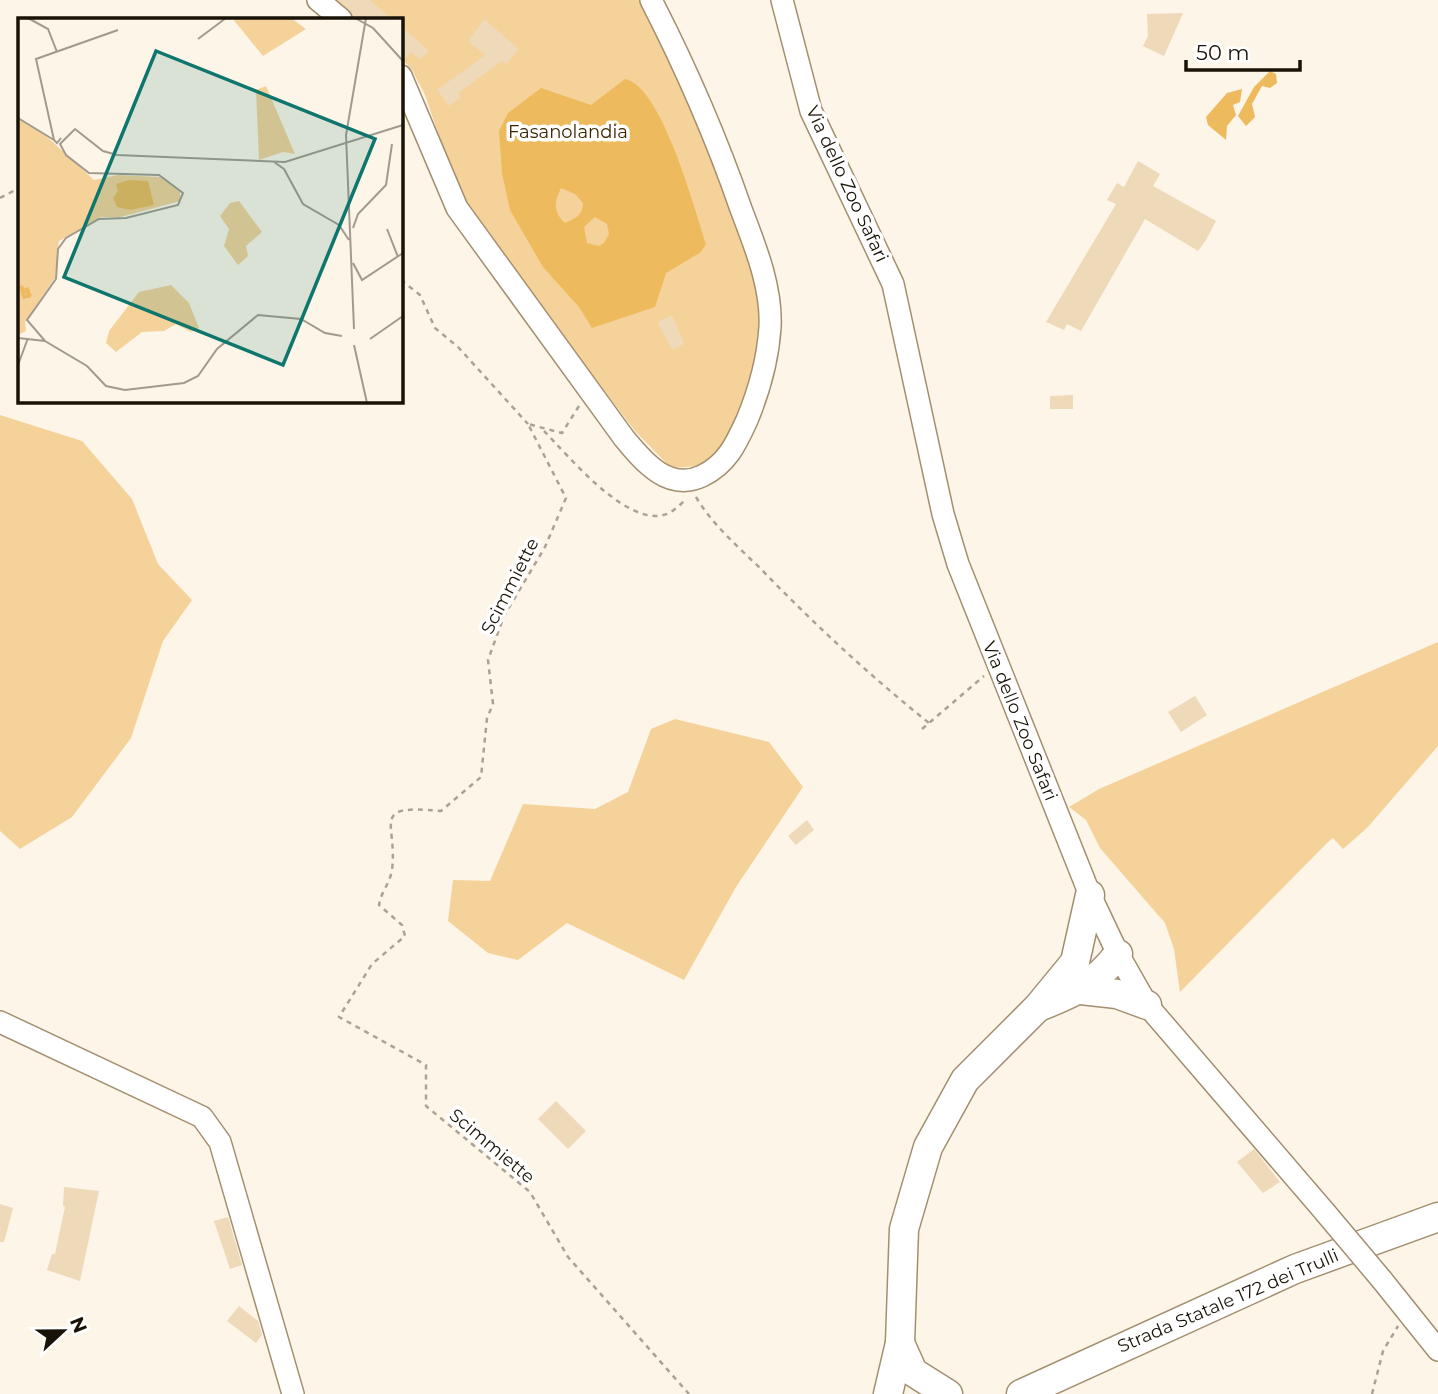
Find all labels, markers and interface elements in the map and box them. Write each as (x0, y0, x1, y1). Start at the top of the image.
inset map (18, 18, 402, 402)
scale bar (1186, 28, 1300, 72)
text: 50 m (1196, 40, 1250, 65)
street label: Via dello Zoo Safari (801, 102, 893, 266)
park label: Fasanolandia (508, 121, 628, 143)
street label: Scimmiette (476, 534, 544, 638)
street label: Via dello Zoo Safari (978, 638, 1062, 804)
street label: Scimmiette (445, 1104, 539, 1188)
street label: Strada Statale 172 dei Trulli (1114, 1244, 1342, 1358)
north arrow (28, 1296, 98, 1366)
text: N (65, 1313, 92, 1336)

